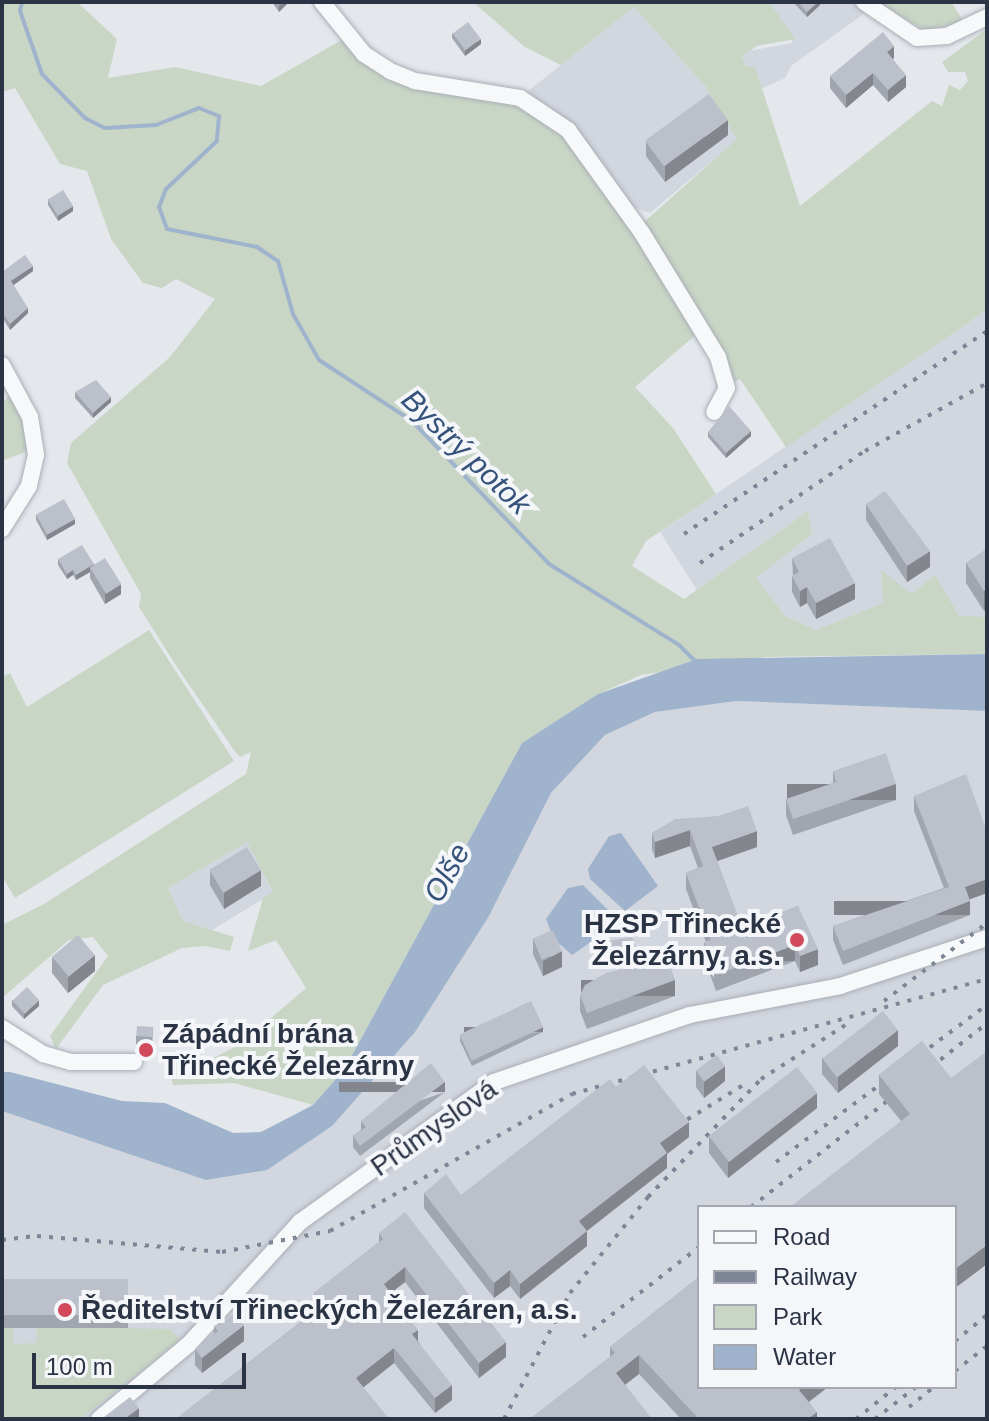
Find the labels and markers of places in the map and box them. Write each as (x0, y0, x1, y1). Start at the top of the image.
place label: HZSP Třinecké Železárny, a.s. (583, 907, 781, 973)
marker: HZSP Třinecké Železárny, a.s. (788, 931, 806, 949)
place label: Zápádní brána Třinecké Železárny (162, 1017, 414, 1083)
marker: Zápádní brána Třinecké Železárny (137, 1041, 155, 1059)
place label: Ředitelství Třineckých Železáren, a.s. (81, 1293, 577, 1327)
marker: Ředitelství Třineckých Železáren, a.s. (56, 1301, 74, 1319)

